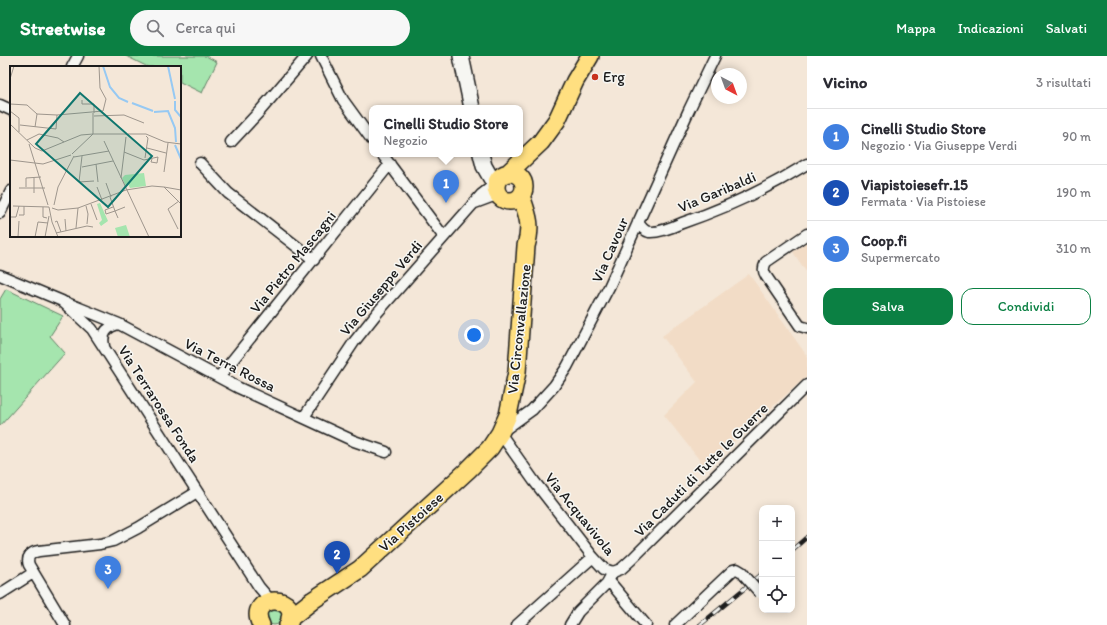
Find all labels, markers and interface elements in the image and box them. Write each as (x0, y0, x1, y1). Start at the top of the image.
search box (130, 10, 410, 46)
text: Streetwise (20, 17, 106, 40)
icon: search (144, 17, 166, 39)
text: Cerca qui (176, 19, 236, 37)
text: Mappa (896, 20, 936, 37)
text: Indicazioni (958, 20, 1024, 37)
text: Salvati (1046, 20, 1087, 37)
inset map (10, 66, 181, 237)
place label: Erg (603, 68, 625, 86)
north arrow (711, 68, 747, 104)
marker: Erg (590, 72, 600, 82)
text: Vicino (823, 72, 867, 92)
text: 3 risultati (1036, 75, 1091, 90)
popup (369, 105, 523, 157)
text: Cinelli Studio Store (384, 115, 508, 133)
text: Cinelli Studio Store (861, 120, 986, 138)
text: 1 (833, 129, 839, 144)
text: 90 m (1062, 129, 1091, 144)
text: Negozio (384, 133, 428, 148)
text: Negozio · Via Giuseppe Verdi (861, 138, 1017, 153)
street label: Via Garibaldi (675, 168, 759, 216)
pin: 1 (433, 170, 459, 203)
text: Viapistoiesefr.15 (861, 176, 968, 194)
text: 2 (833, 185, 839, 200)
text: 190 m (1056, 185, 1091, 200)
text: Fermata · Via Pistoiese (861, 194, 986, 209)
street label: Via Pietro Mascagni (246, 207, 340, 317)
street label: Via Cavour (588, 214, 632, 285)
text: Coop.fi (861, 232, 907, 250)
street label: Via Giuseppe Verdi (336, 237, 426, 339)
text: 3 (832, 241, 840, 256)
text: 310 m (1056, 241, 1091, 256)
text: Supermercato (861, 250, 940, 265)
street label: Via Circonvallazione (503, 263, 535, 395)
button: Salva (823, 288, 953, 325)
button: Condividi (961, 288, 1091, 325)
your location (464, 325, 484, 345)
street label: Via Terra Rossa (181, 334, 279, 396)
street label: Via Terrarossa Fonda (115, 342, 204, 466)
street label: Via Caduti di Tutte le Guerre (630, 399, 772, 541)
street label: Via Acquavivola (541, 469, 619, 559)
street label: Via Pistoiese (375, 488, 447, 556)
map controls (759, 505, 795, 613)
button: + (759, 505, 795, 541)
pin: 2 (324, 541, 350, 574)
button: − (759, 541, 795, 577)
pin: 3 (95, 556, 121, 589)
button: locate (759, 577, 795, 613)

